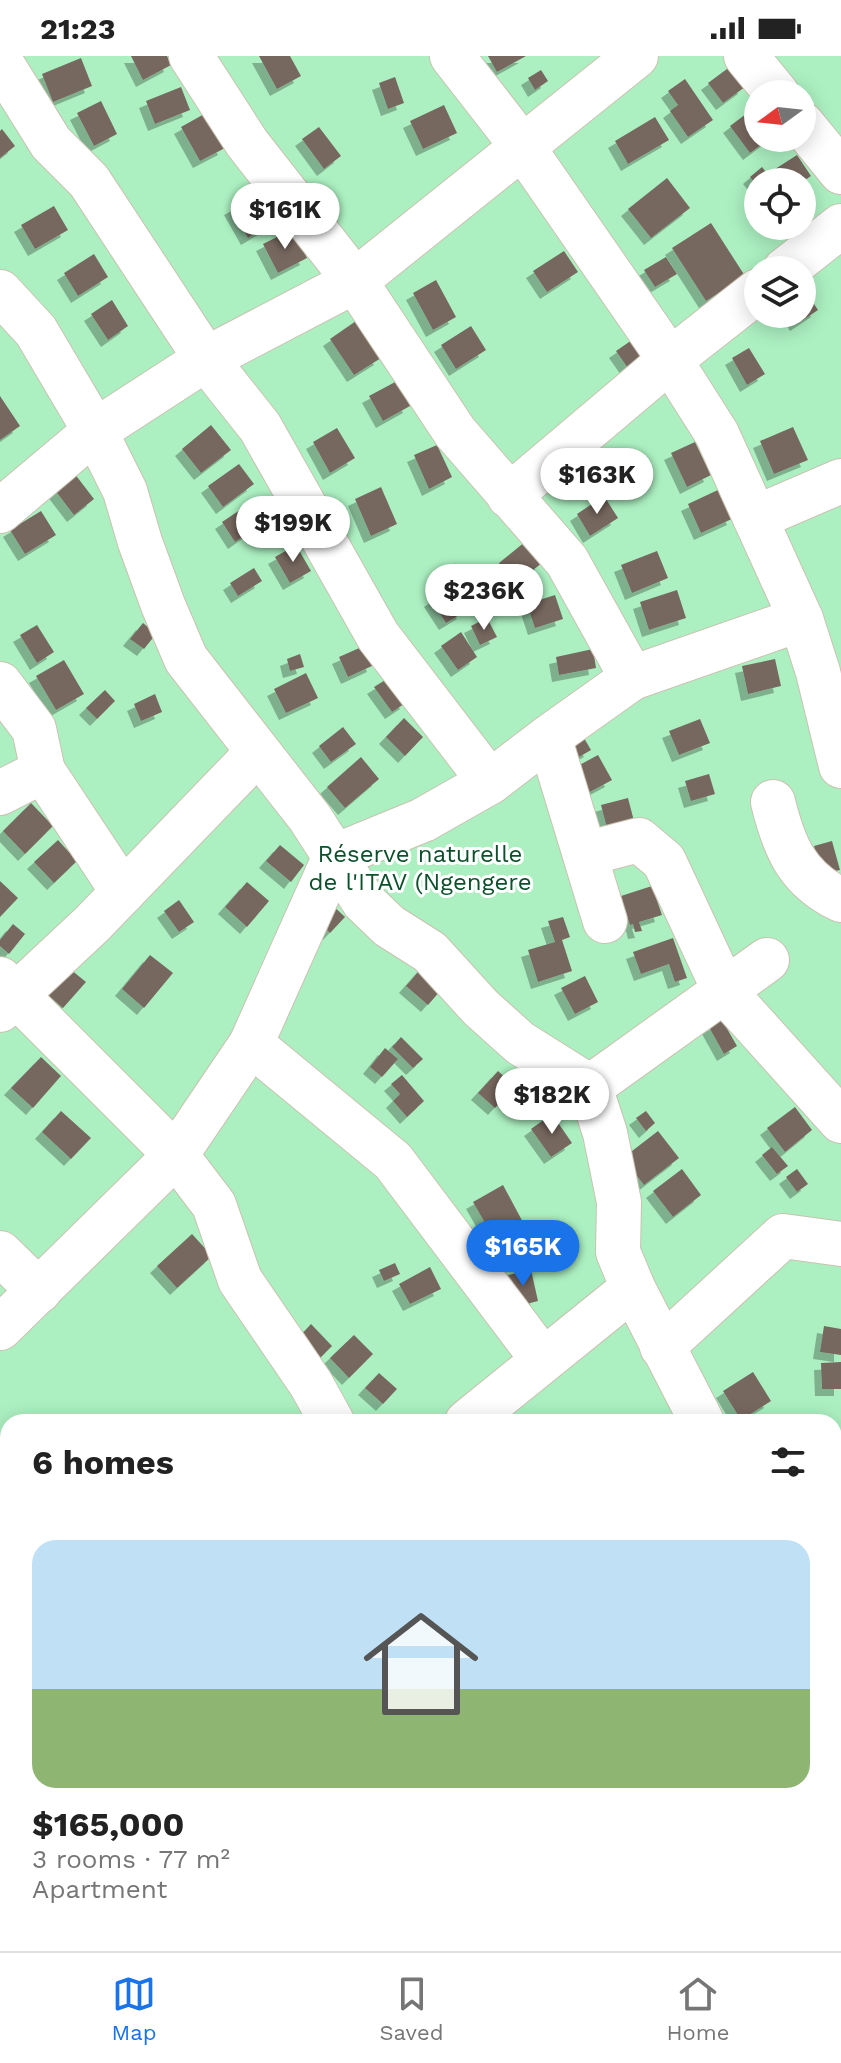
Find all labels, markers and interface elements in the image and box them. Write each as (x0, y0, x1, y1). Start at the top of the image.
text: 21:23 (40, 11, 116, 46)
north arrow (744, 80, 816, 152)
map controls (744, 80, 816, 328)
button: locate (744, 168, 816, 240)
pin: $161K (229, 183, 341, 251)
text: $161K (249, 194, 321, 224)
button: layers (744, 256, 816, 328)
pin: $163K (541, 448, 653, 516)
text: $163K (558, 459, 636, 489)
pin: $199K (237, 496, 349, 564)
text: $199K (254, 507, 332, 537)
pin: $236K (428, 564, 540, 632)
text: $236K (443, 575, 525, 605)
park label: Réserve naturelle de l'ITAV (Ngengere (308, 840, 532, 896)
pin: $182K (496, 1068, 608, 1136)
text: $182K (513, 1079, 591, 1109)
pin: $165K (467, 1220, 579, 1288)
text: $165K (484, 1231, 562, 1261)
icon: filters (766, 1440, 810, 1484)
text: 6 homes (32, 1442, 174, 1482)
icon: home (349, 1592, 493, 1736)
text: $165,000 (32, 1804, 184, 1844)
text: 3 rooms · 77 m² (32, 1844, 230, 1874)
text: Apartment (32, 1874, 168, 1904)
tab: Map (112, 1972, 156, 2045)
tab: Saved (380, 1972, 443, 2045)
tab: Home (667, 1972, 729, 2045)

